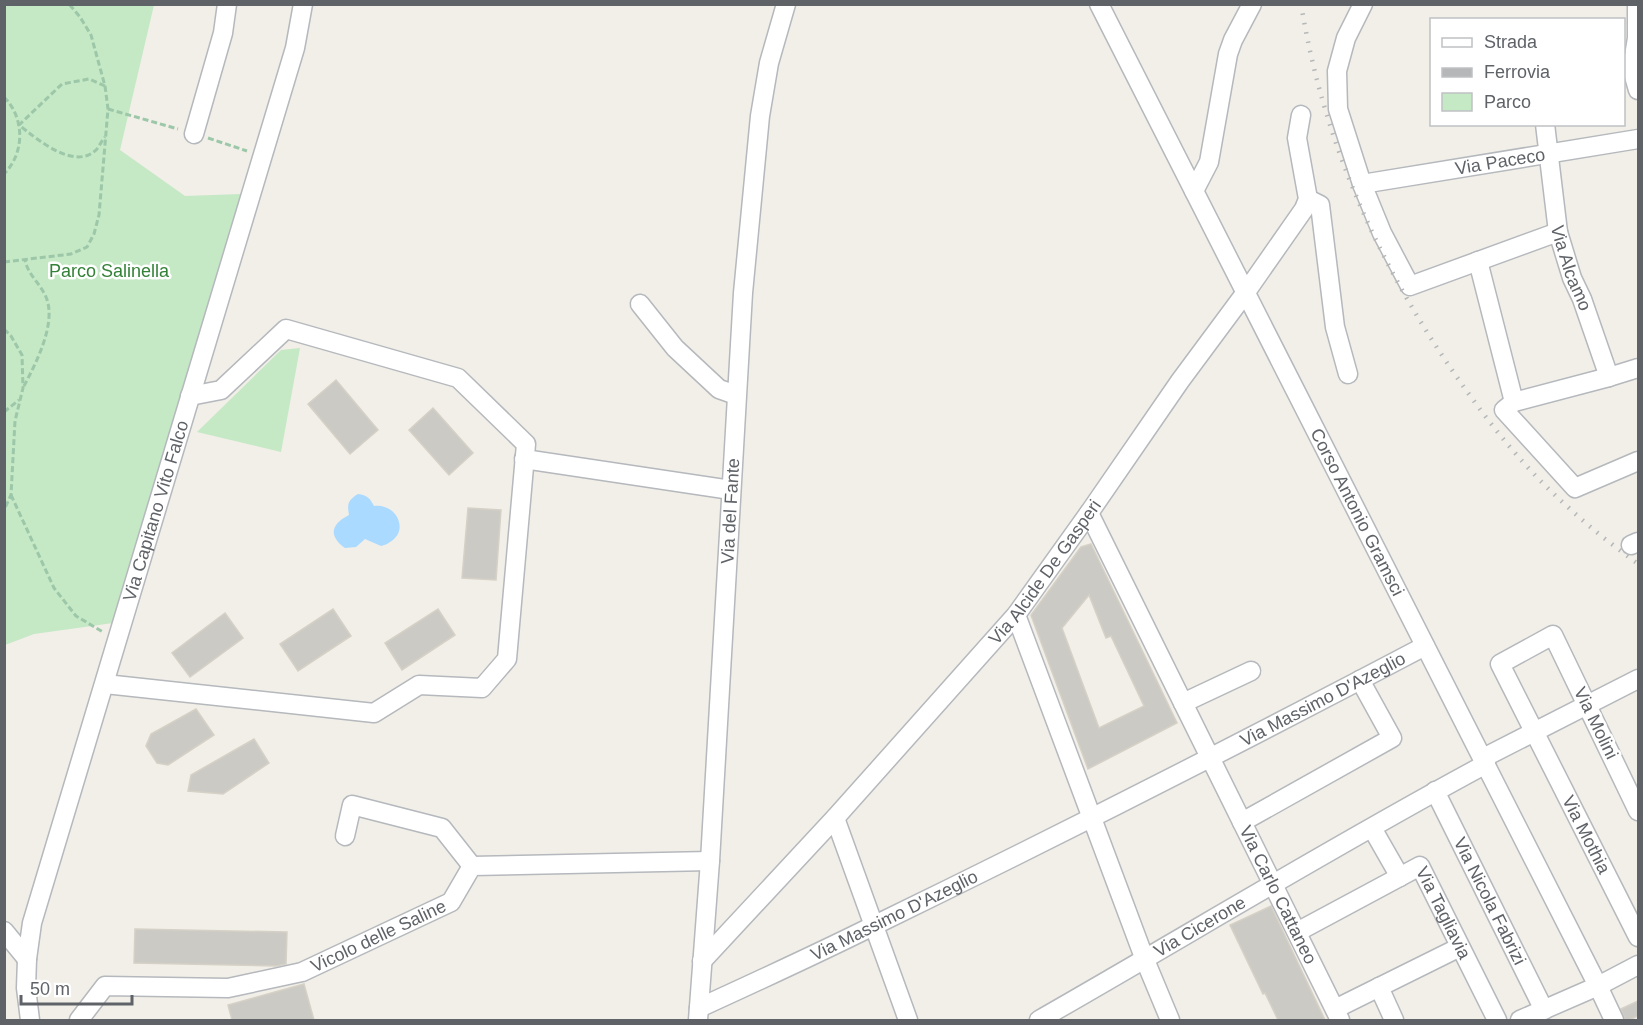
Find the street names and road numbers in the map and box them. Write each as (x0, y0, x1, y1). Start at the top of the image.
street label: Via Paceco (1454, 144, 1547, 179)
street label: Via Alcamo (1547, 224, 1595, 313)
street label: Via Capitano Vito Falco (119, 418, 192, 604)
street label: Corso Antonio Gramsci (1306, 425, 1408, 599)
street label: Via del Fante (717, 458, 743, 564)
street label: Via Alcide De Gasperi (985, 496, 1105, 648)
street label: Via Massimo D'Azeglio (1237, 648, 1409, 751)
street label: Via Molini (1570, 684, 1622, 762)
street label: Via Mothia (1558, 792, 1615, 878)
street label: Via Carlo Cattaneo (1235, 822, 1321, 967)
street label: Via Nicola Fabrizi (1450, 834, 1530, 968)
street label: Via Tagliavia (1412, 863, 1475, 963)
street label: Via Massimo D'Azeglio (808, 866, 981, 965)
street label: Via Cicerone (1150, 892, 1249, 961)
street label: Vicolo delle Saline (308, 896, 449, 976)

